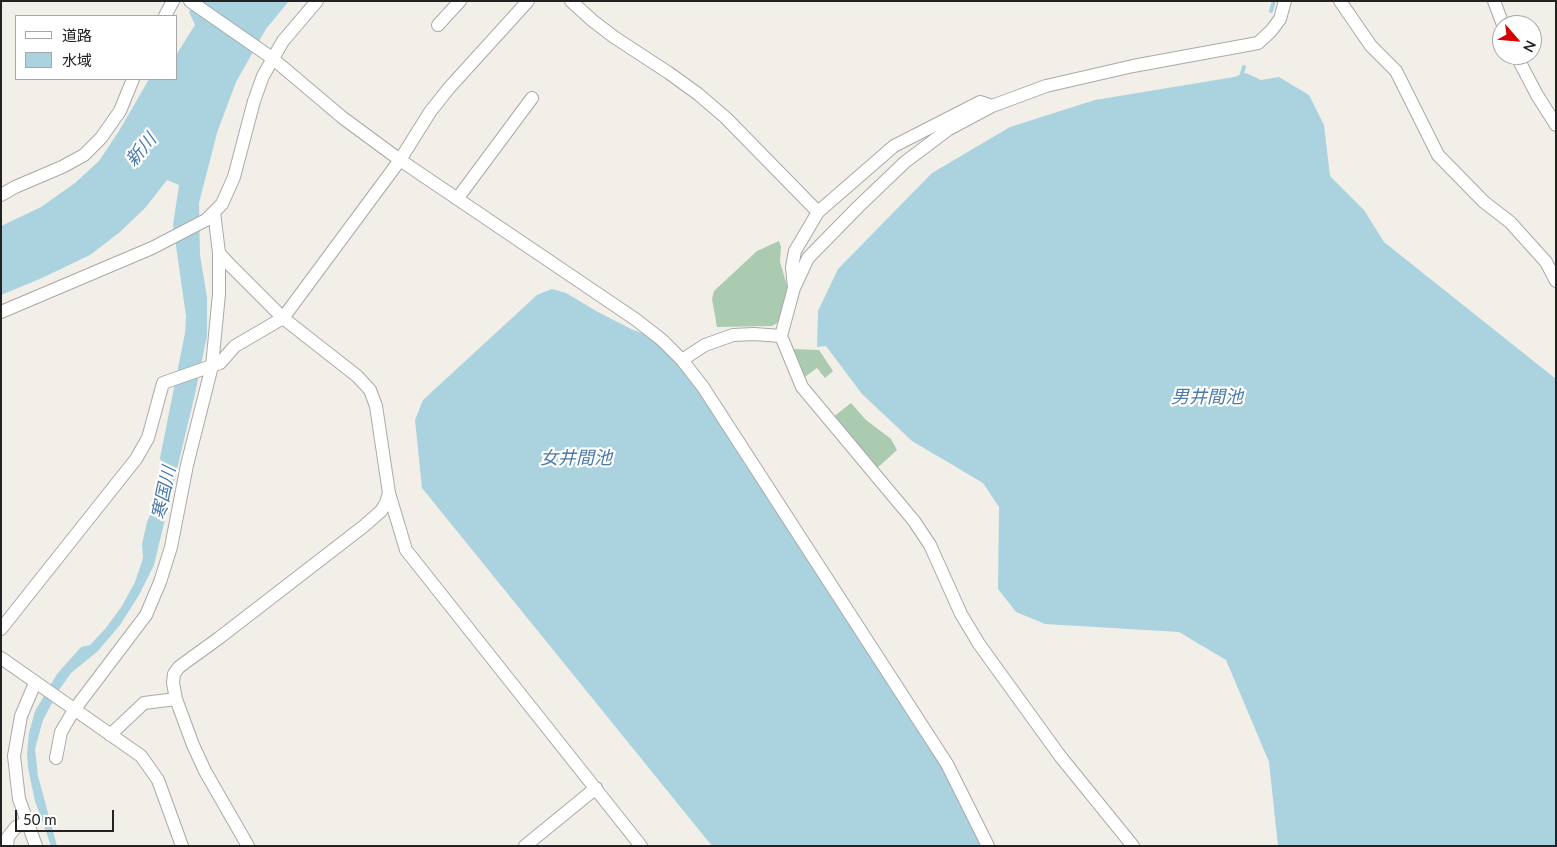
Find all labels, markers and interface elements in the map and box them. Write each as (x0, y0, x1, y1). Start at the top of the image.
legend (15, 15, 178, 80)
north arrow (1492, 15, 1542, 65)
text: 道路 (62, 26, 92, 44)
text: N (1520, 38, 1540, 55)
text: 水域 (62, 51, 92, 69)
water label: 新川 (121, 129, 161, 171)
water label: 男井間池 (1171, 386, 1243, 408)
water label: 女井間池 (540, 447, 612, 469)
water label: 寒国川 (148, 464, 180, 522)
scale bar (18, 800, 116, 832)
text: 50 m (23, 810, 57, 828)

